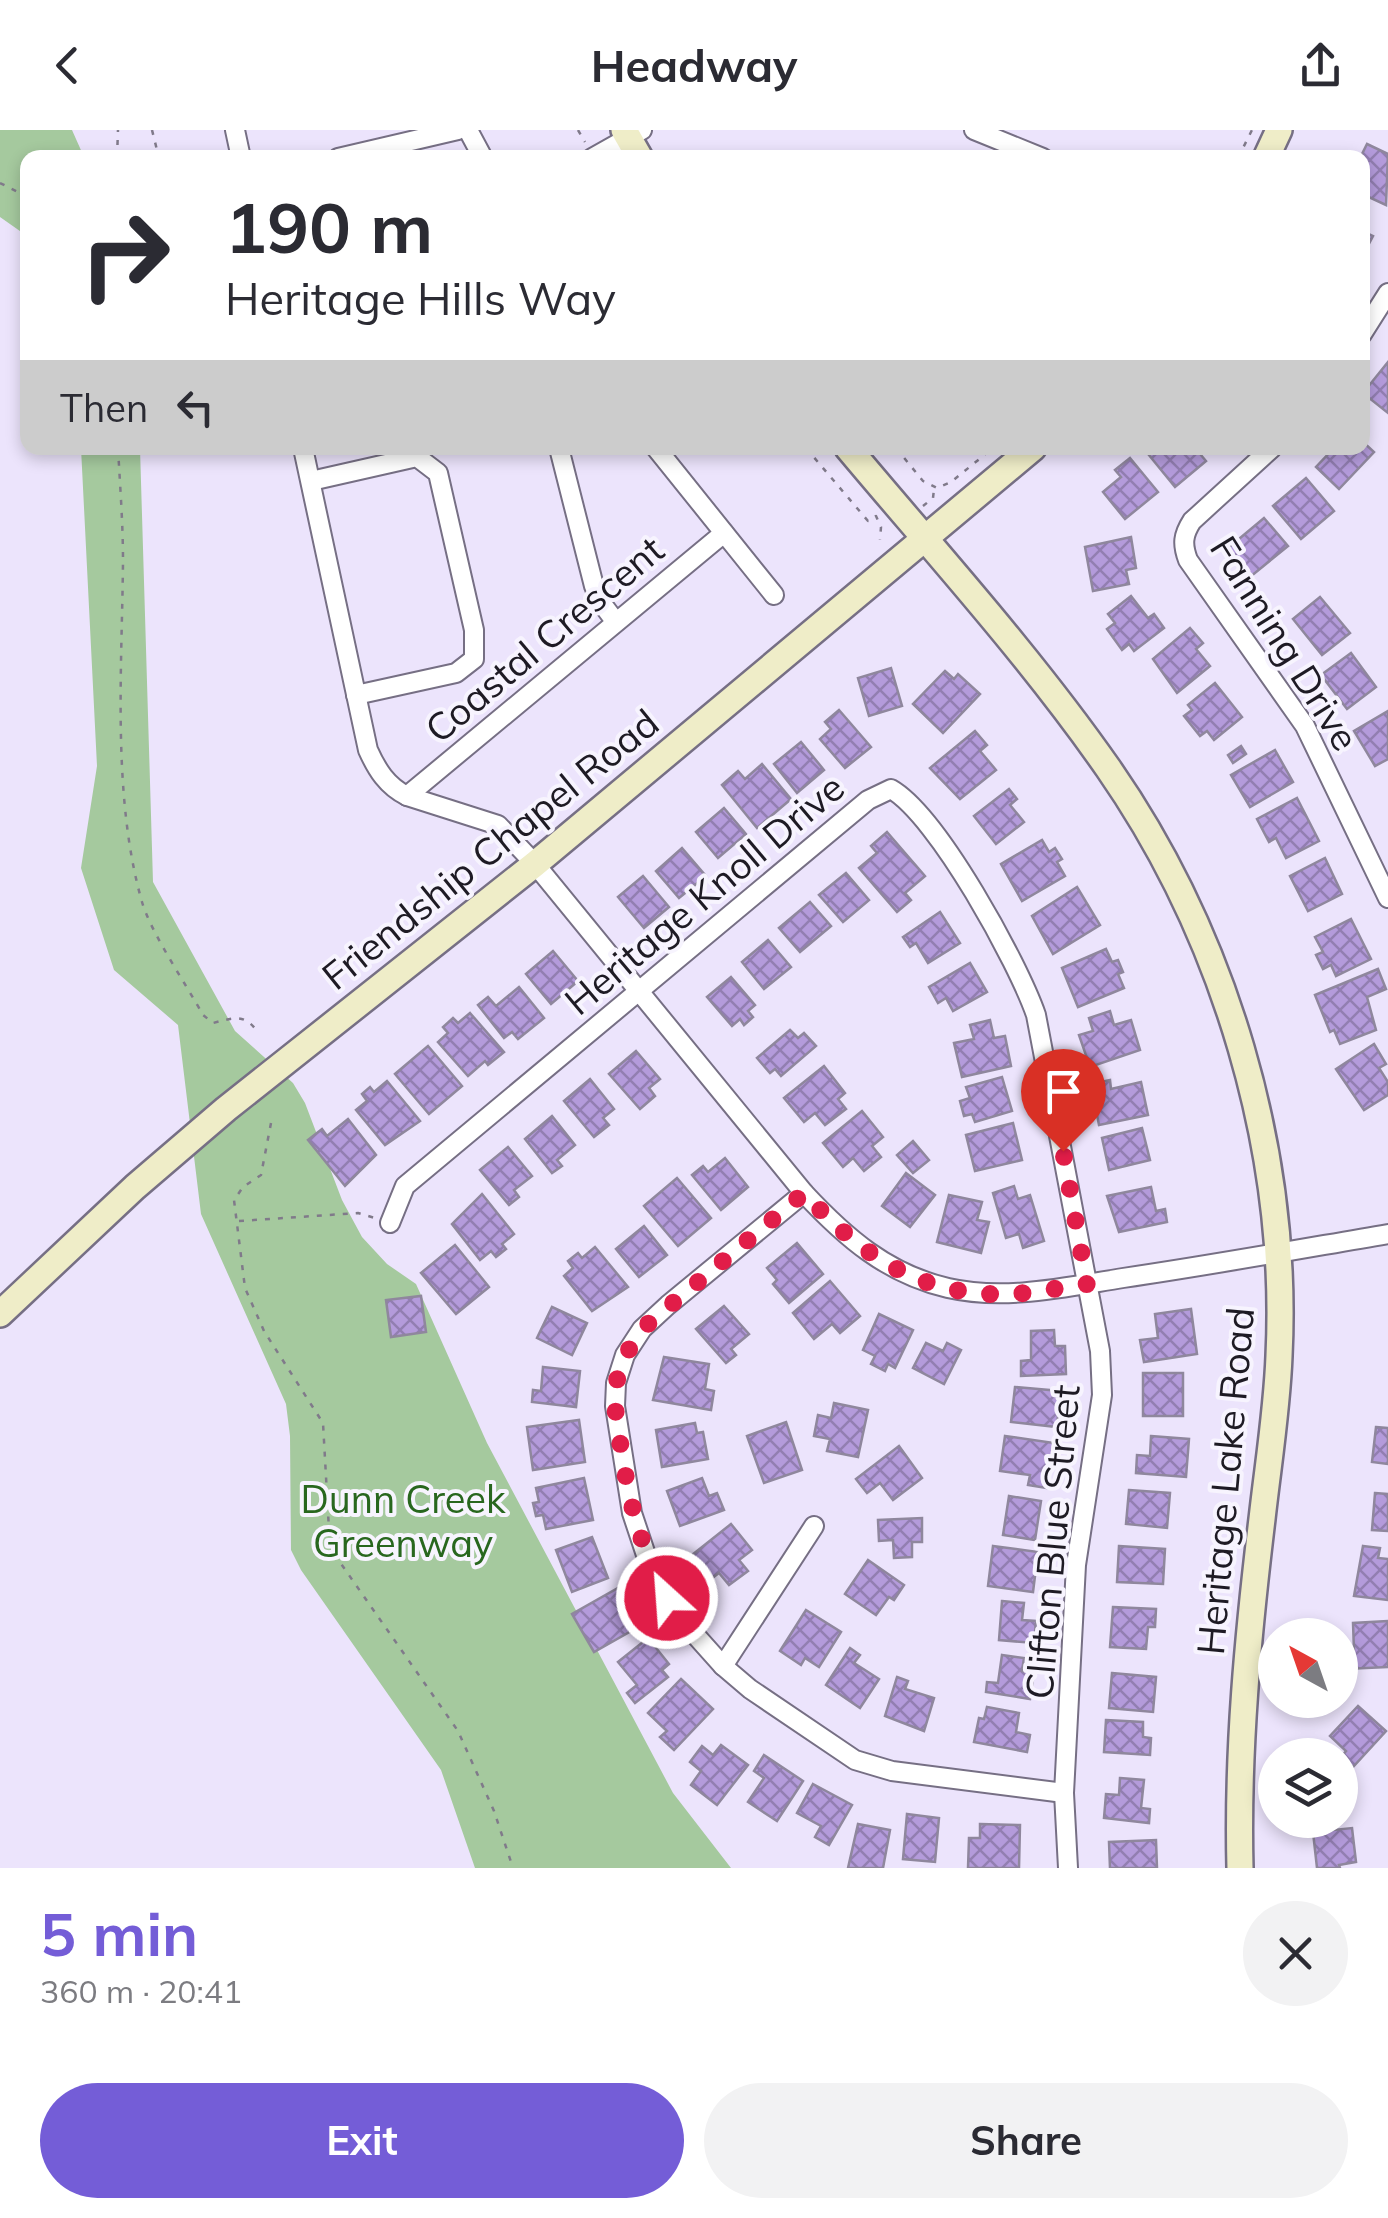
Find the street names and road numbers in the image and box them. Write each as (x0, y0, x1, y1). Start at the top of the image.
street label: Coastal Crescent (415, 525, 673, 753)
street label: Fanning Drive (1200, 527, 1370, 759)
street label: Friendship Chapel Road (312, 698, 668, 1000)
street label: Heritage Knoll Drive (554, 763, 854, 1025)
street label: Heritage Lake Road (1186, 1305, 1264, 1657)
street label: Clifton Blue Street (1014, 1383, 1090, 1701)

